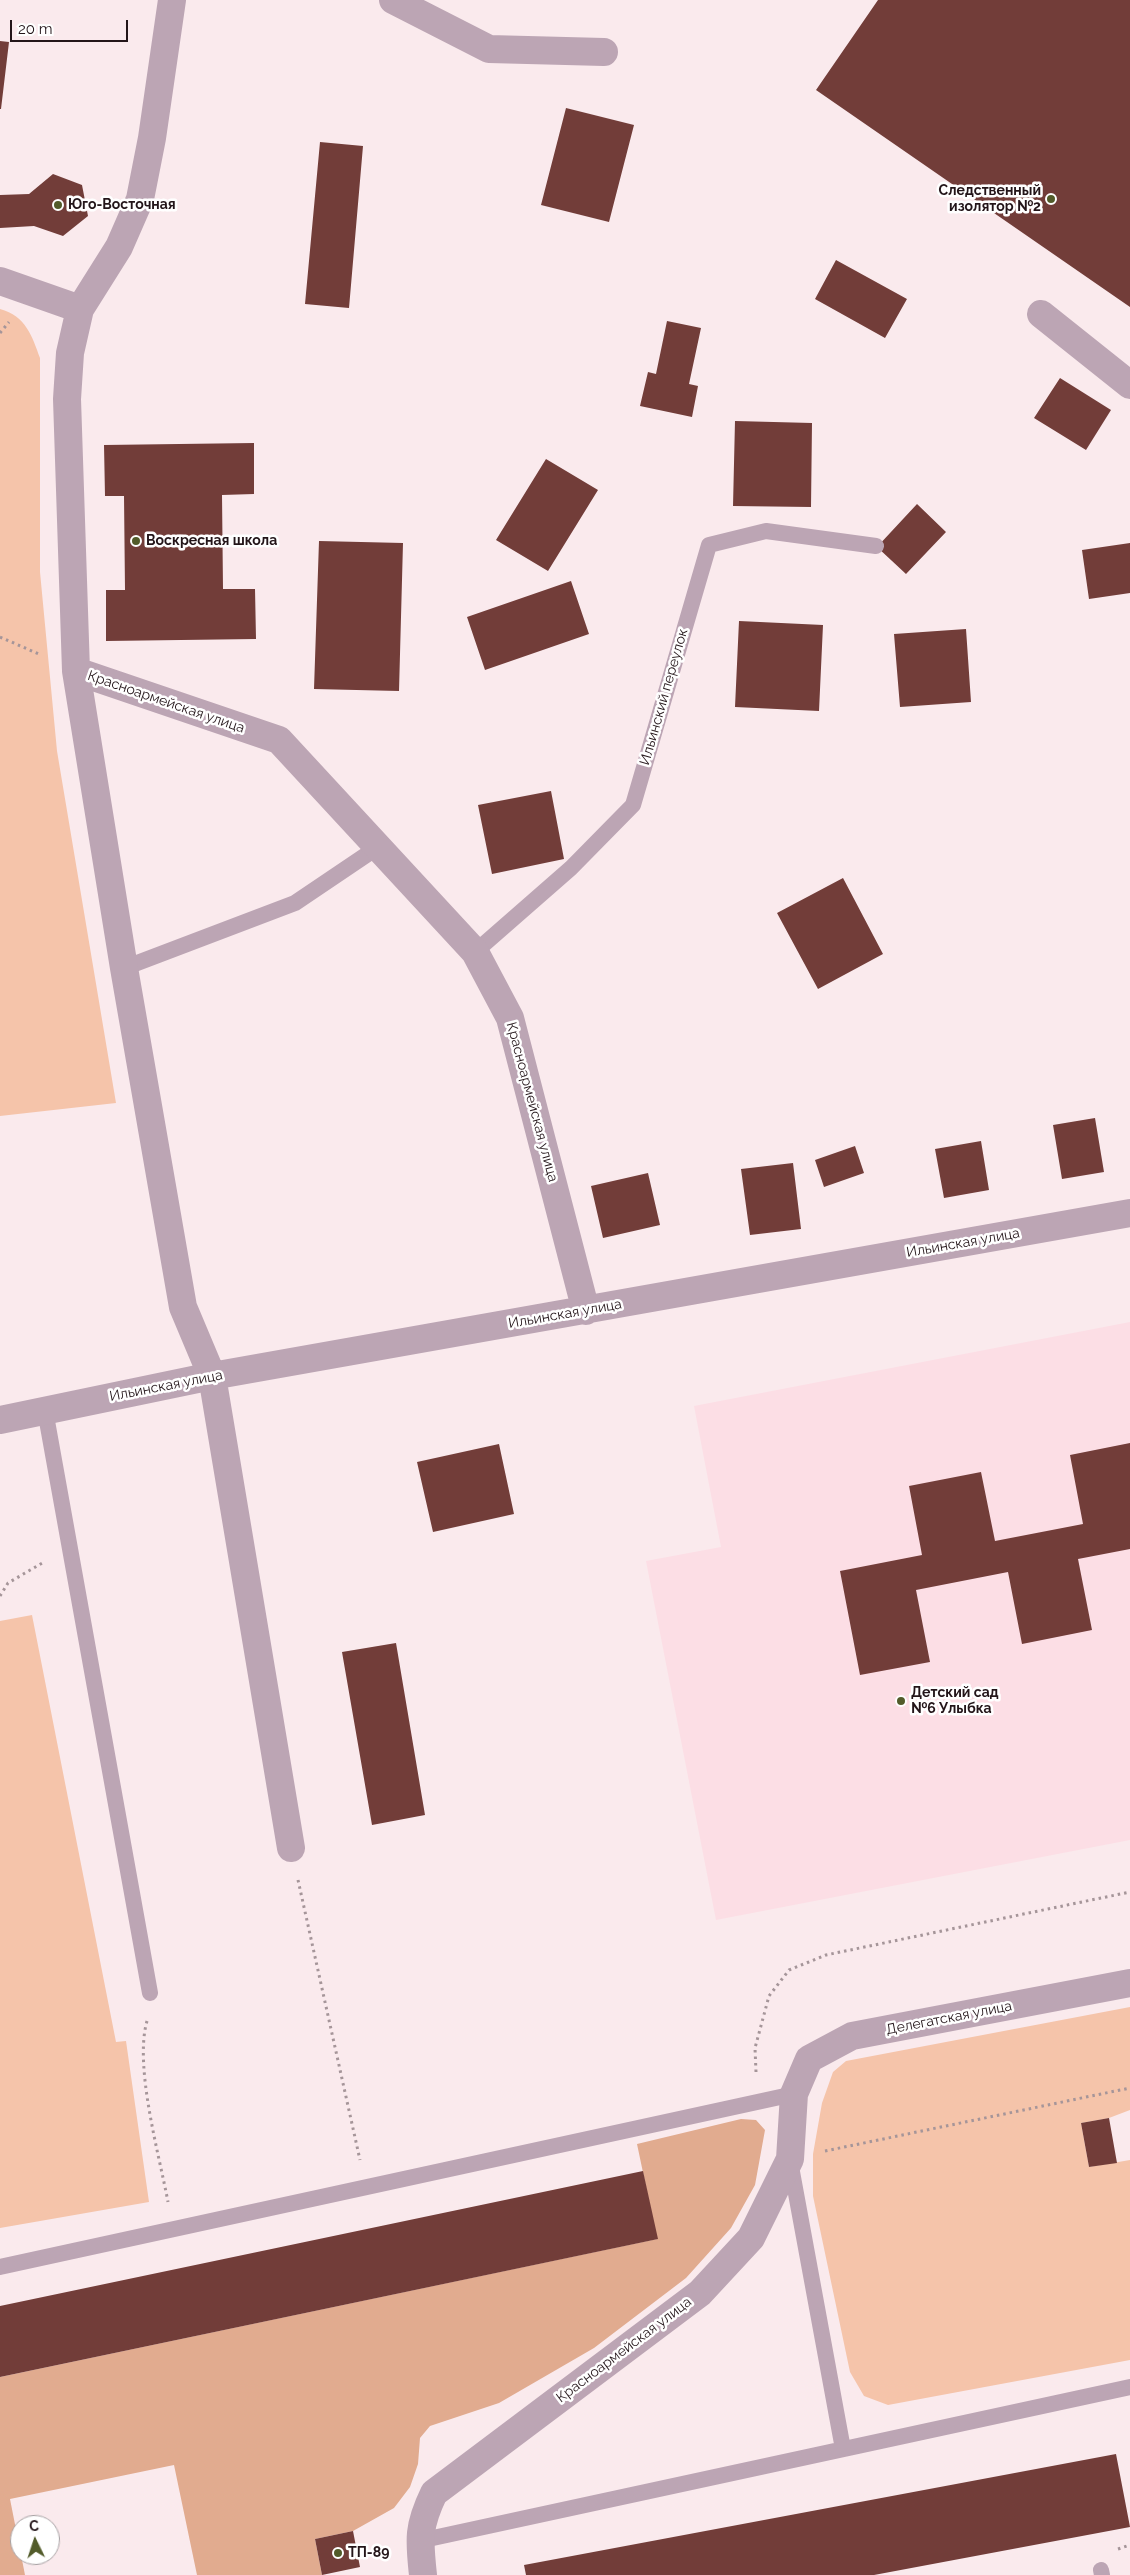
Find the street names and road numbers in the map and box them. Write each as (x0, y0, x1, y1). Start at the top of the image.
street label: Ильинский переулок (636, 627, 692, 767)
street label: Красноармейская улица (85, 667, 247, 737)
street label: Красноармейская улица (503, 1020, 561, 1184)
street label: Ильинская улица (905, 1225, 1021, 1261)
street label: Ильинская улица (507, 1296, 623, 1332)
street label: Ильинская улица (108, 1367, 224, 1405)
street label: Делегатская улица (885, 1998, 1013, 2038)
street label: Красноармейская улица (553, 2294, 695, 2406)

